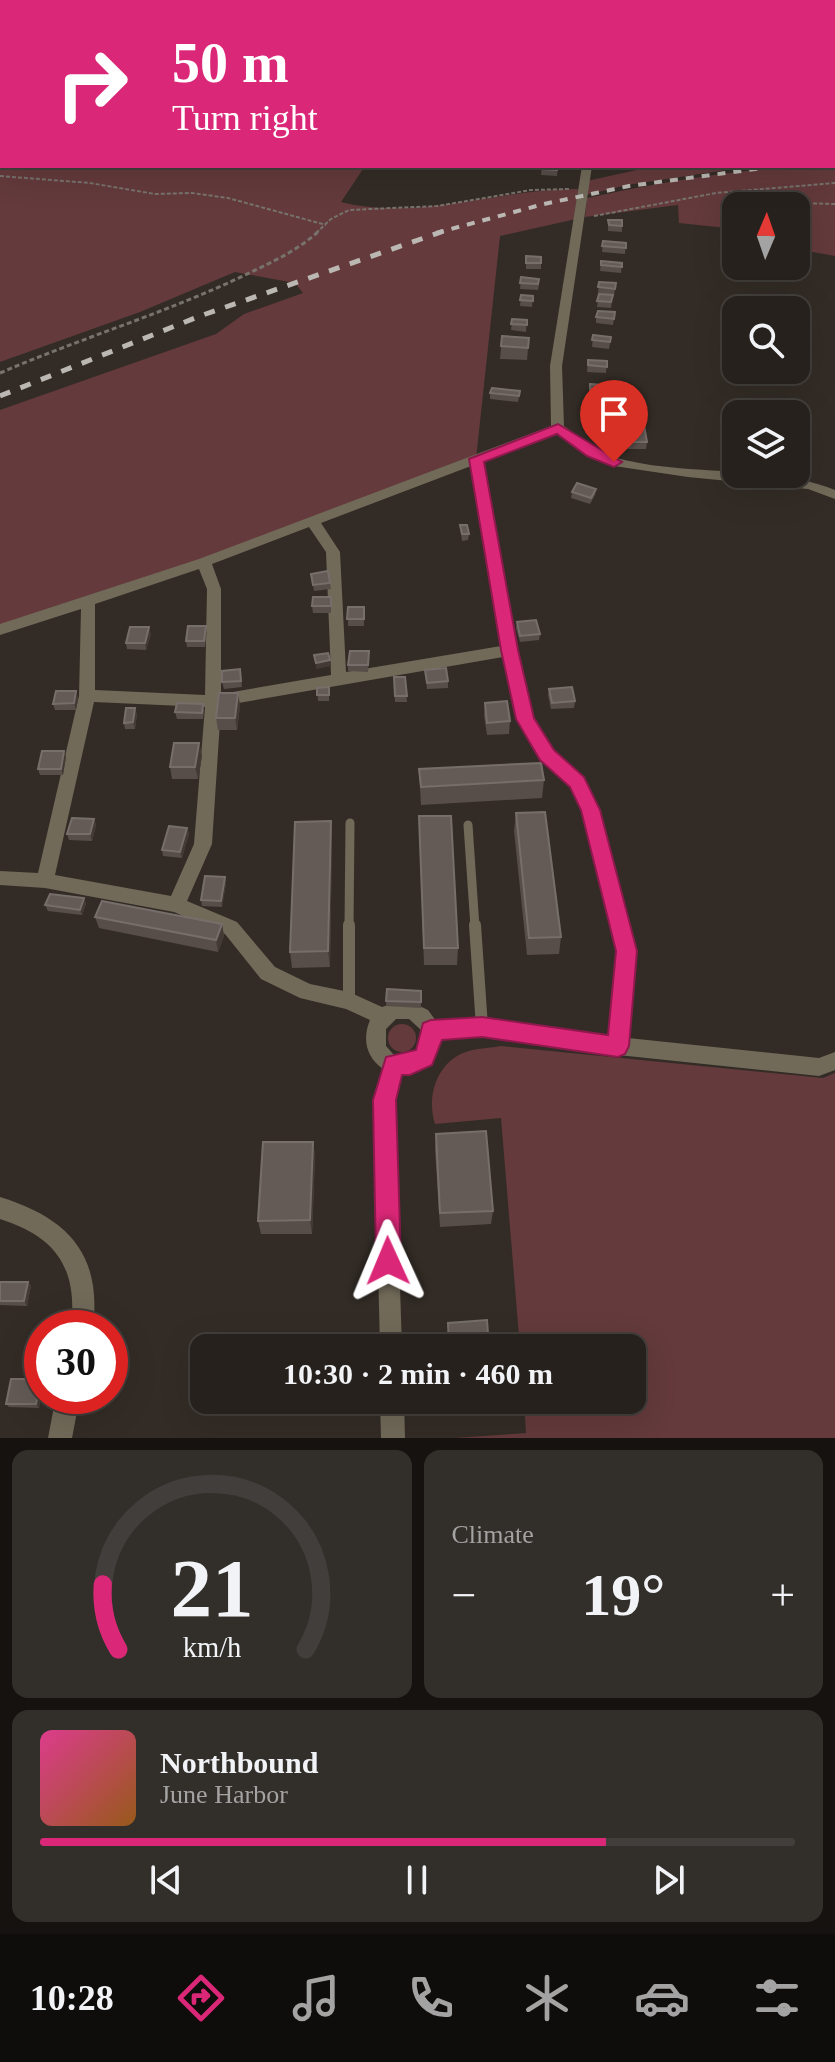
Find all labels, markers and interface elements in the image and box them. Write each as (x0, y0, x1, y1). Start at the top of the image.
icon: right (40, 32, 144, 136)
text: 50 m (172, 32, 289, 94)
text: Turn right (172, 98, 318, 138)
north arrow (722, 192, 810, 280)
map controls (722, 192, 810, 488)
button: search (722, 296, 810, 384)
pin (580, 380, 648, 462)
icon: arrive (592, 392, 636, 436)
button: layers (722, 400, 810, 488)
position arrow (346, 1219, 430, 1303)
speed limit sign: 30 (24, 1310, 128, 1414)
text: 10:30 · 2 min · 460 m (283, 1357, 553, 1390)
text: Climate (452, 1520, 534, 1549)
text: 21 (170, 1542, 253, 1634)
text: 19° (581, 1562, 665, 1628)
text: − (452, 1571, 476, 1620)
text: + (770, 1571, 795, 1620)
text: km/h (182, 1632, 241, 1663)
text: Northbound (160, 1746, 318, 1779)
text: June Harbor (160, 1780, 288, 1809)
icon: previous (144, 1858, 188, 1902)
icon: pause (395, 1858, 439, 1902)
icon: next (647, 1858, 691, 1902)
icon: directions (173, 1970, 229, 2026)
icon: music (288, 1970, 344, 2026)
icon: phone (403, 1970, 459, 2026)
icon: climate (519, 1970, 575, 2026)
icon: car (634, 1970, 690, 2026)
icon: filters (749, 1970, 805, 2026)
text: 10:28 (30, 1978, 114, 2018)

